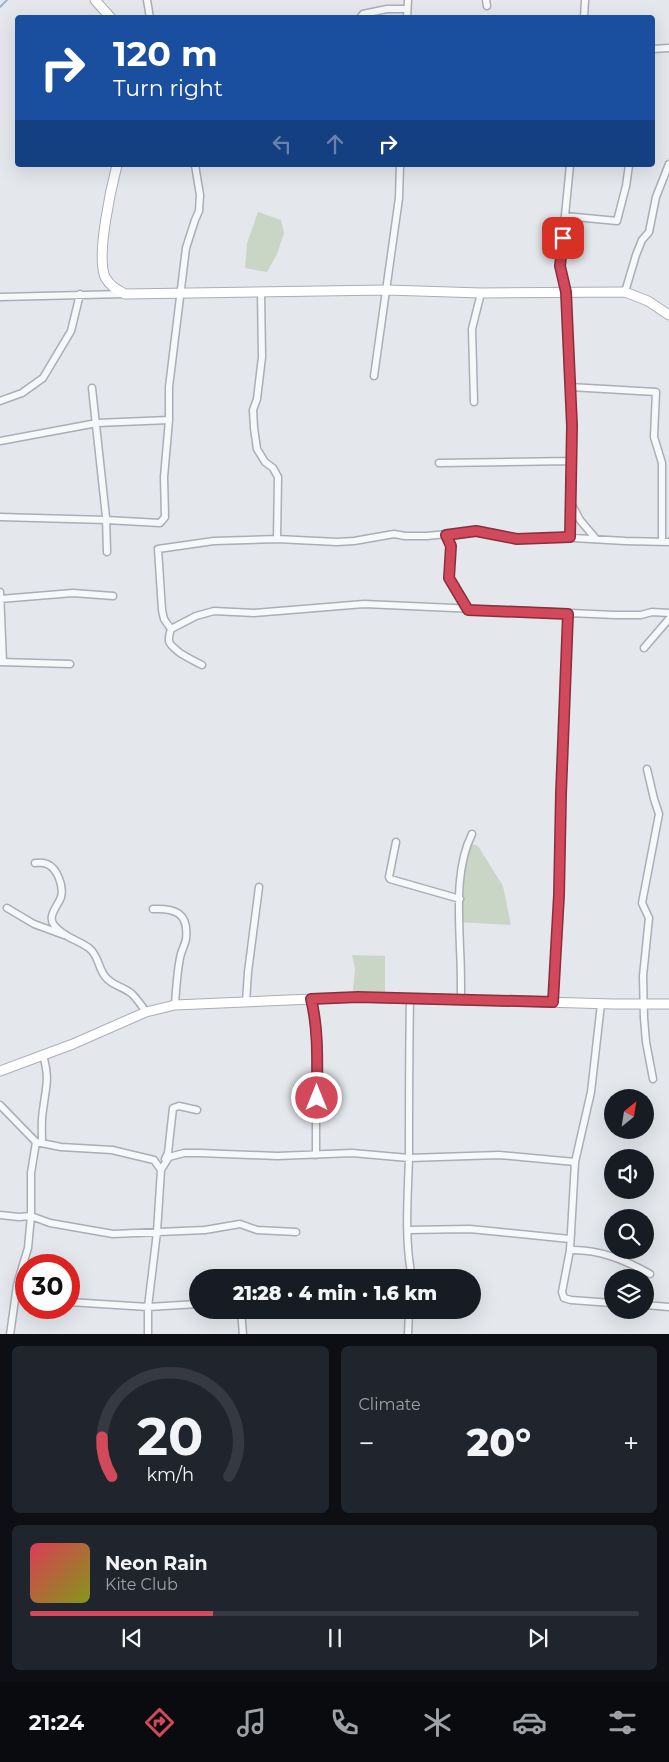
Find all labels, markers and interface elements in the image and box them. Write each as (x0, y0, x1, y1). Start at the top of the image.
text: 120 m (113, 32, 218, 75)
icon: right (30, 35, 95, 100)
text: Turn right (113, 75, 223, 102)
icon: left (268, 130, 296, 158)
icon: ahead (321, 130, 349, 158)
icon: right (374, 130, 402, 158)
pin (542, 217, 584, 259)
icon: arrive (549, 224, 577, 252)
position arrow (290, 1071, 342, 1123)
north arrow (604, 1089, 654, 1139)
map controls (604, 1089, 654, 1319)
button: sound (604, 1149, 654, 1199)
button: search (604, 1209, 654, 1259)
speed limit sign: 30 (15, 1254, 80, 1319)
button: layers (604, 1269, 654, 1319)
text: 21:28 · 4 min · 1.6 km (233, 1282, 437, 1305)
text: Climate (359, 1395, 421, 1414)
text: 20 (137, 1405, 203, 1468)
text: 20° (466, 1419, 531, 1466)
text: − (359, 1426, 375, 1460)
text: + (623, 1426, 639, 1460)
text: km/h (146, 1464, 194, 1485)
text: Neon Rain (105, 1552, 208, 1575)
text: Kite Club (105, 1575, 178, 1594)
icon: previous (118, 1624, 146, 1652)
icon: pause (321, 1624, 349, 1652)
icon: next (524, 1624, 552, 1652)
icon: directions (142, 1705, 177, 1740)
icon: music (234, 1705, 269, 1740)
icon: phone (327, 1705, 362, 1740)
icon: climate (420, 1705, 455, 1740)
icon: car (512, 1705, 547, 1740)
icon: filters (605, 1705, 640, 1740)
text: 21:24 (29, 1709, 84, 1736)

